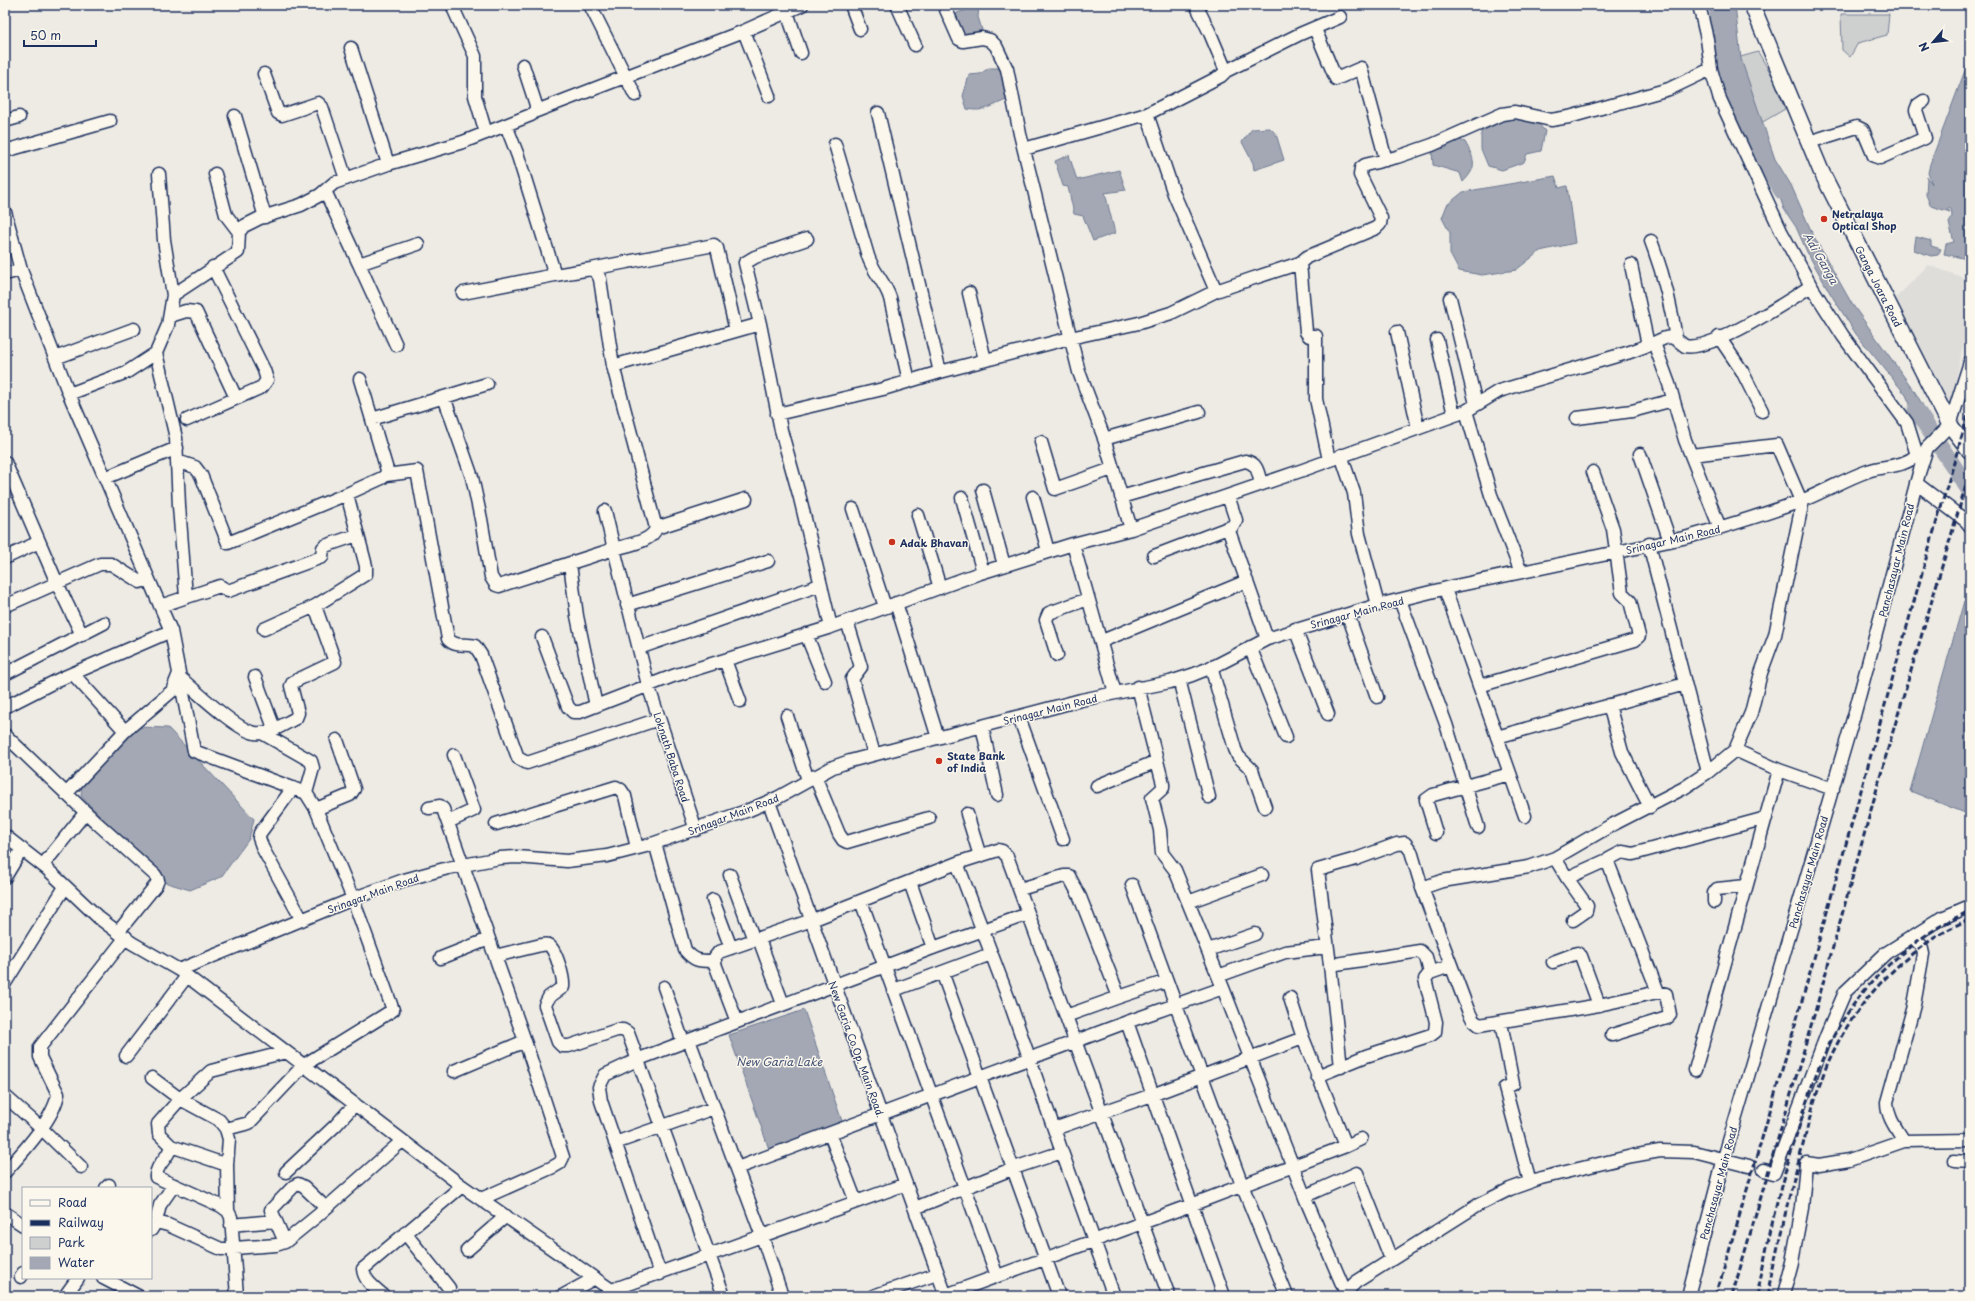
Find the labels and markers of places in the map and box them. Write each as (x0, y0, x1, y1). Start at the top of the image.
place label: Netralaya Optical Shop (1832, 206, 1897, 233)
marker: Netralaya Optical Shop (1819, 214, 1829, 224)
place label: Adak Bhavan (899, 535, 968, 550)
marker: Adak Bhavan (887, 537, 897, 547)
place label: State Bank of India (947, 748, 1006, 775)
marker: State Bank of India (934, 756, 944, 766)

